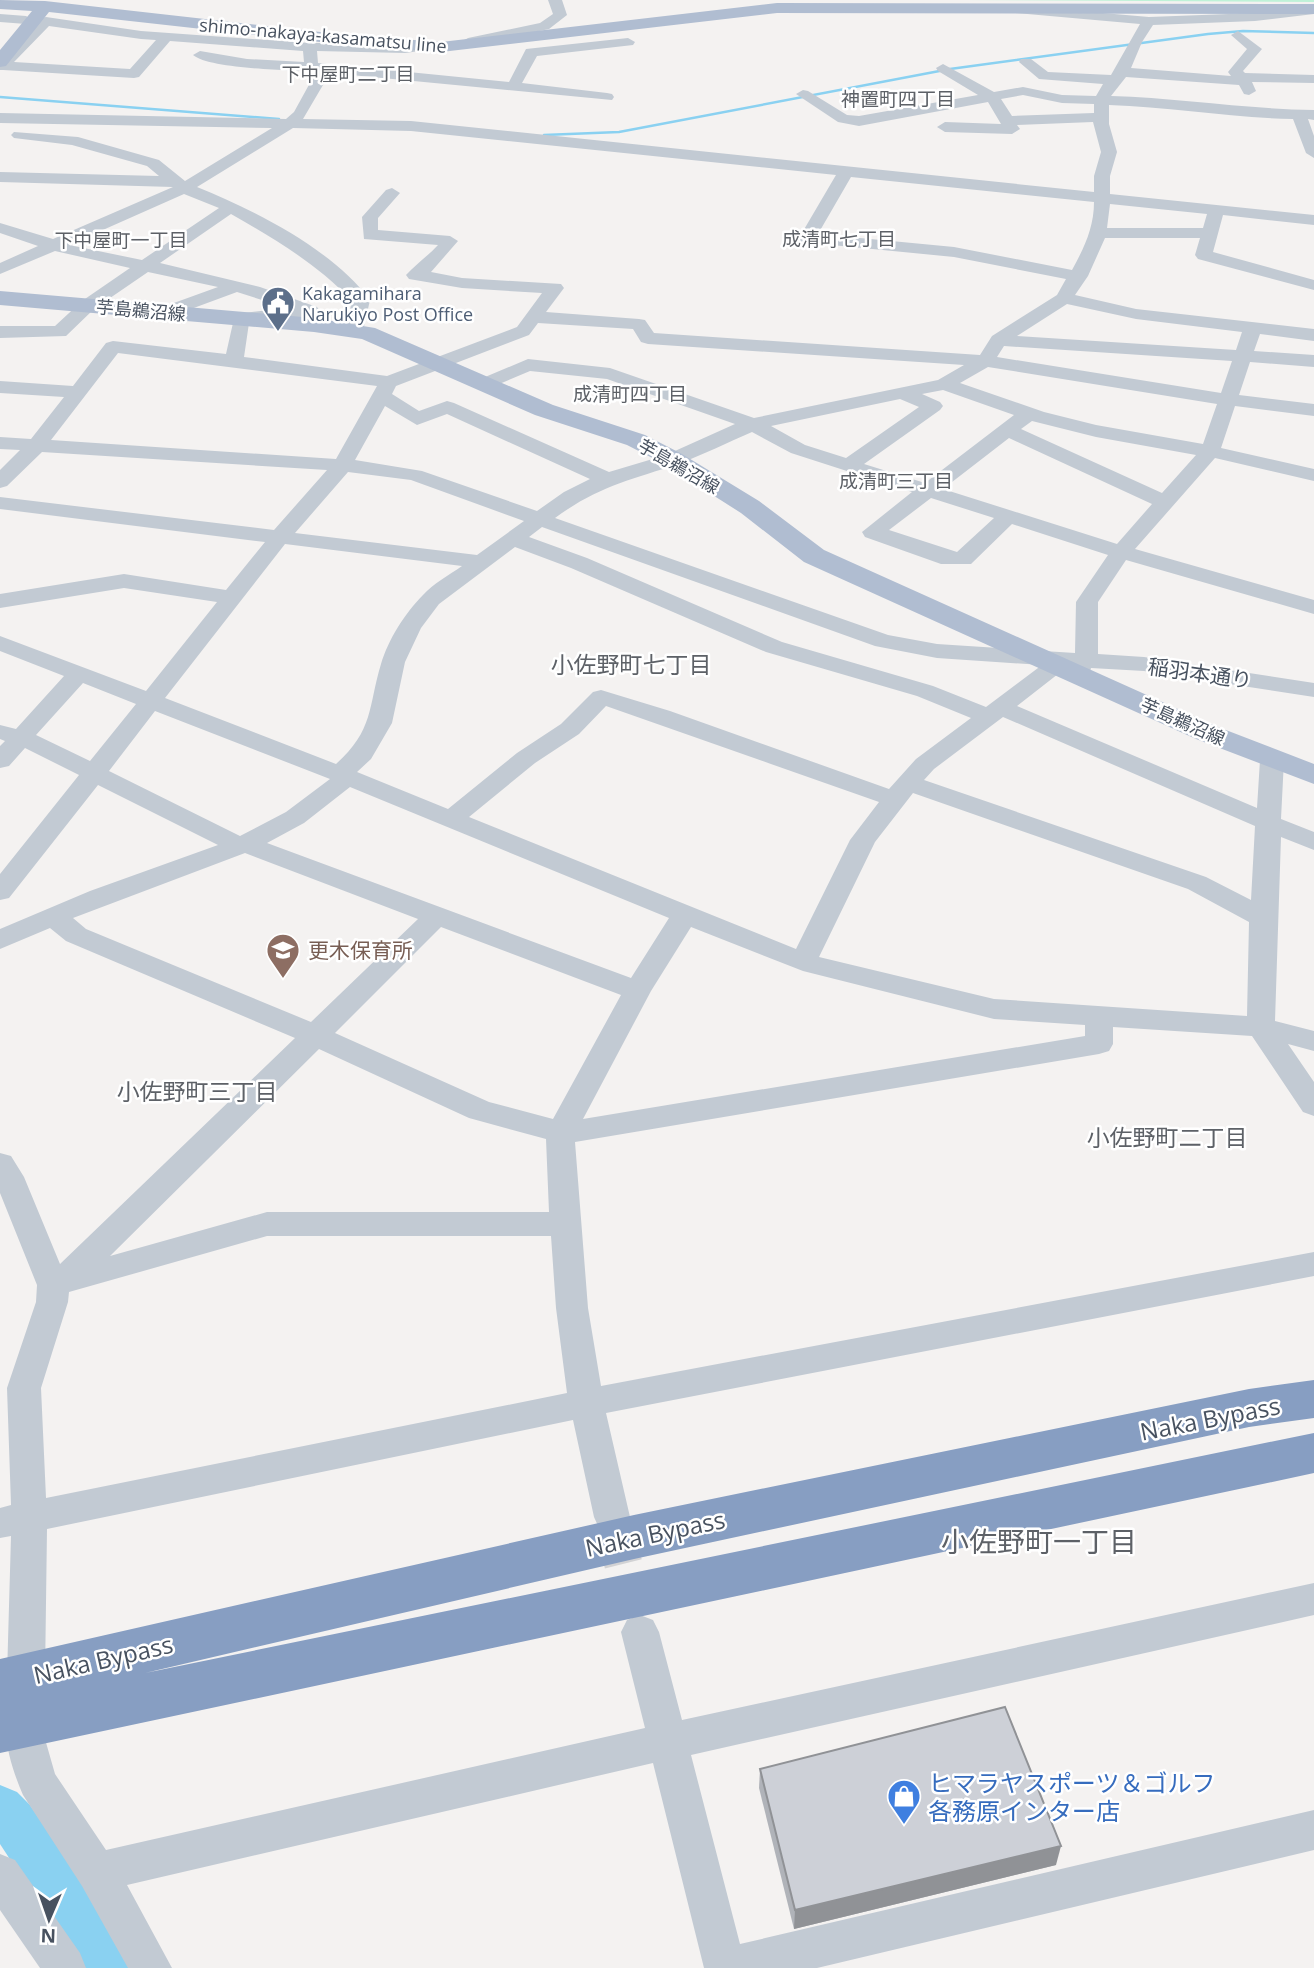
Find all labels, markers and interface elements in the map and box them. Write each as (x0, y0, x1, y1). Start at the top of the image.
street label: shimo-nakaya-kasamatsu line (198, 12, 448, 58)
district label: 下中屋町二丁目 (281, 61, 415, 87)
district label: 神置町四丁目 (841, 86, 955, 112)
district label: 成清町七丁目 (782, 226, 896, 252)
district label: 下中屋町一丁目 (54, 227, 188, 253)
place label: Kakagamihara Narukiyo Post Office (302, 281, 473, 326)
public building icon: Kakagamihara Narukiyo Post Office (259, 284, 297, 333)
street label: 芋島鵜沼線 (95, 294, 187, 326)
district label: 成清町四丁目 (573, 381, 687, 407)
street label: 芋島鵜沼線 (634, 433, 724, 499)
district label: 成清町三丁目 (839, 468, 953, 494)
district label: 小佐野町七丁目 (551, 648, 712, 680)
street label: 稲羽本通り (1146, 652, 1254, 694)
street label: 芋島鵜沼線 (1137, 692, 1229, 750)
school or university icon: 更木保育所 (264, 931, 302, 980)
place label: 更木保育所 (308, 936, 413, 964)
district label: 小佐野町三丁目 (117, 1075, 278, 1107)
district label: 小佐野町二丁目 (1087, 1121, 1248, 1153)
street label: Naka Bypass (1137, 1388, 1283, 1448)
street label: Naka Bypass (582, 1502, 728, 1564)
district label: 小佐野町一丁目 (941, 1522, 1137, 1560)
street label: Naka Bypass (30, 1627, 176, 1691)
place label: ヒマラヤスポーツ＆ゴルフ 各務原インター店 (928, 1766, 1216, 1827)
shop icon: ヒマラヤスポーツ＆ゴルフ 各務原インター店 (885, 1777, 923, 1826)
north arrow (14, 1884, 84, 1954)
text: N (40, 1923, 57, 1949)

